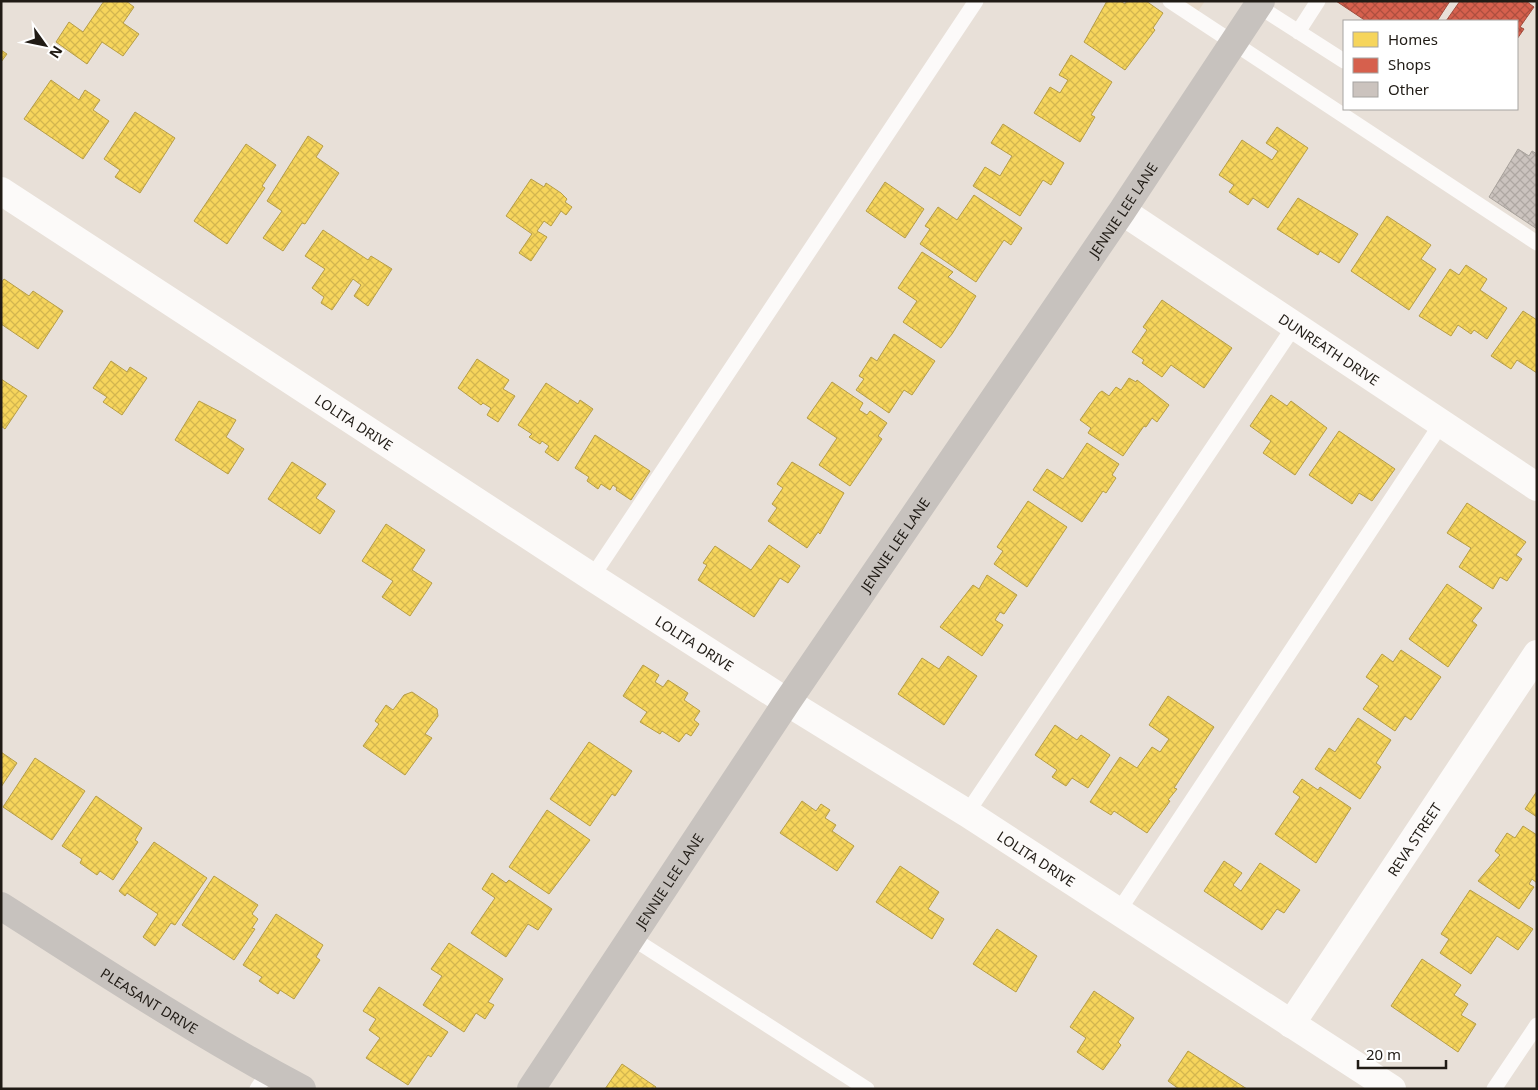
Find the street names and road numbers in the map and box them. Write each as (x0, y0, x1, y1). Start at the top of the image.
street label: JENNIE LEE LANE (1083, 158, 1161, 262)
street label: DUNREATH DRIVE (1275, 308, 1383, 389)
street label: LOLITA DRIVE (312, 389, 397, 454)
street label: JENNIE LEE LANE (855, 493, 934, 597)
street label: LOLITA DRIVE (652, 611, 738, 675)
street label: REVA STREET (1383, 798, 1445, 880)
street label: LOLITA DRIVE (994, 826, 1079, 891)
street label: JENNIE LEE LANE (629, 829, 707, 933)
street label: PLEASANT DRIVE (97, 963, 202, 1038)

